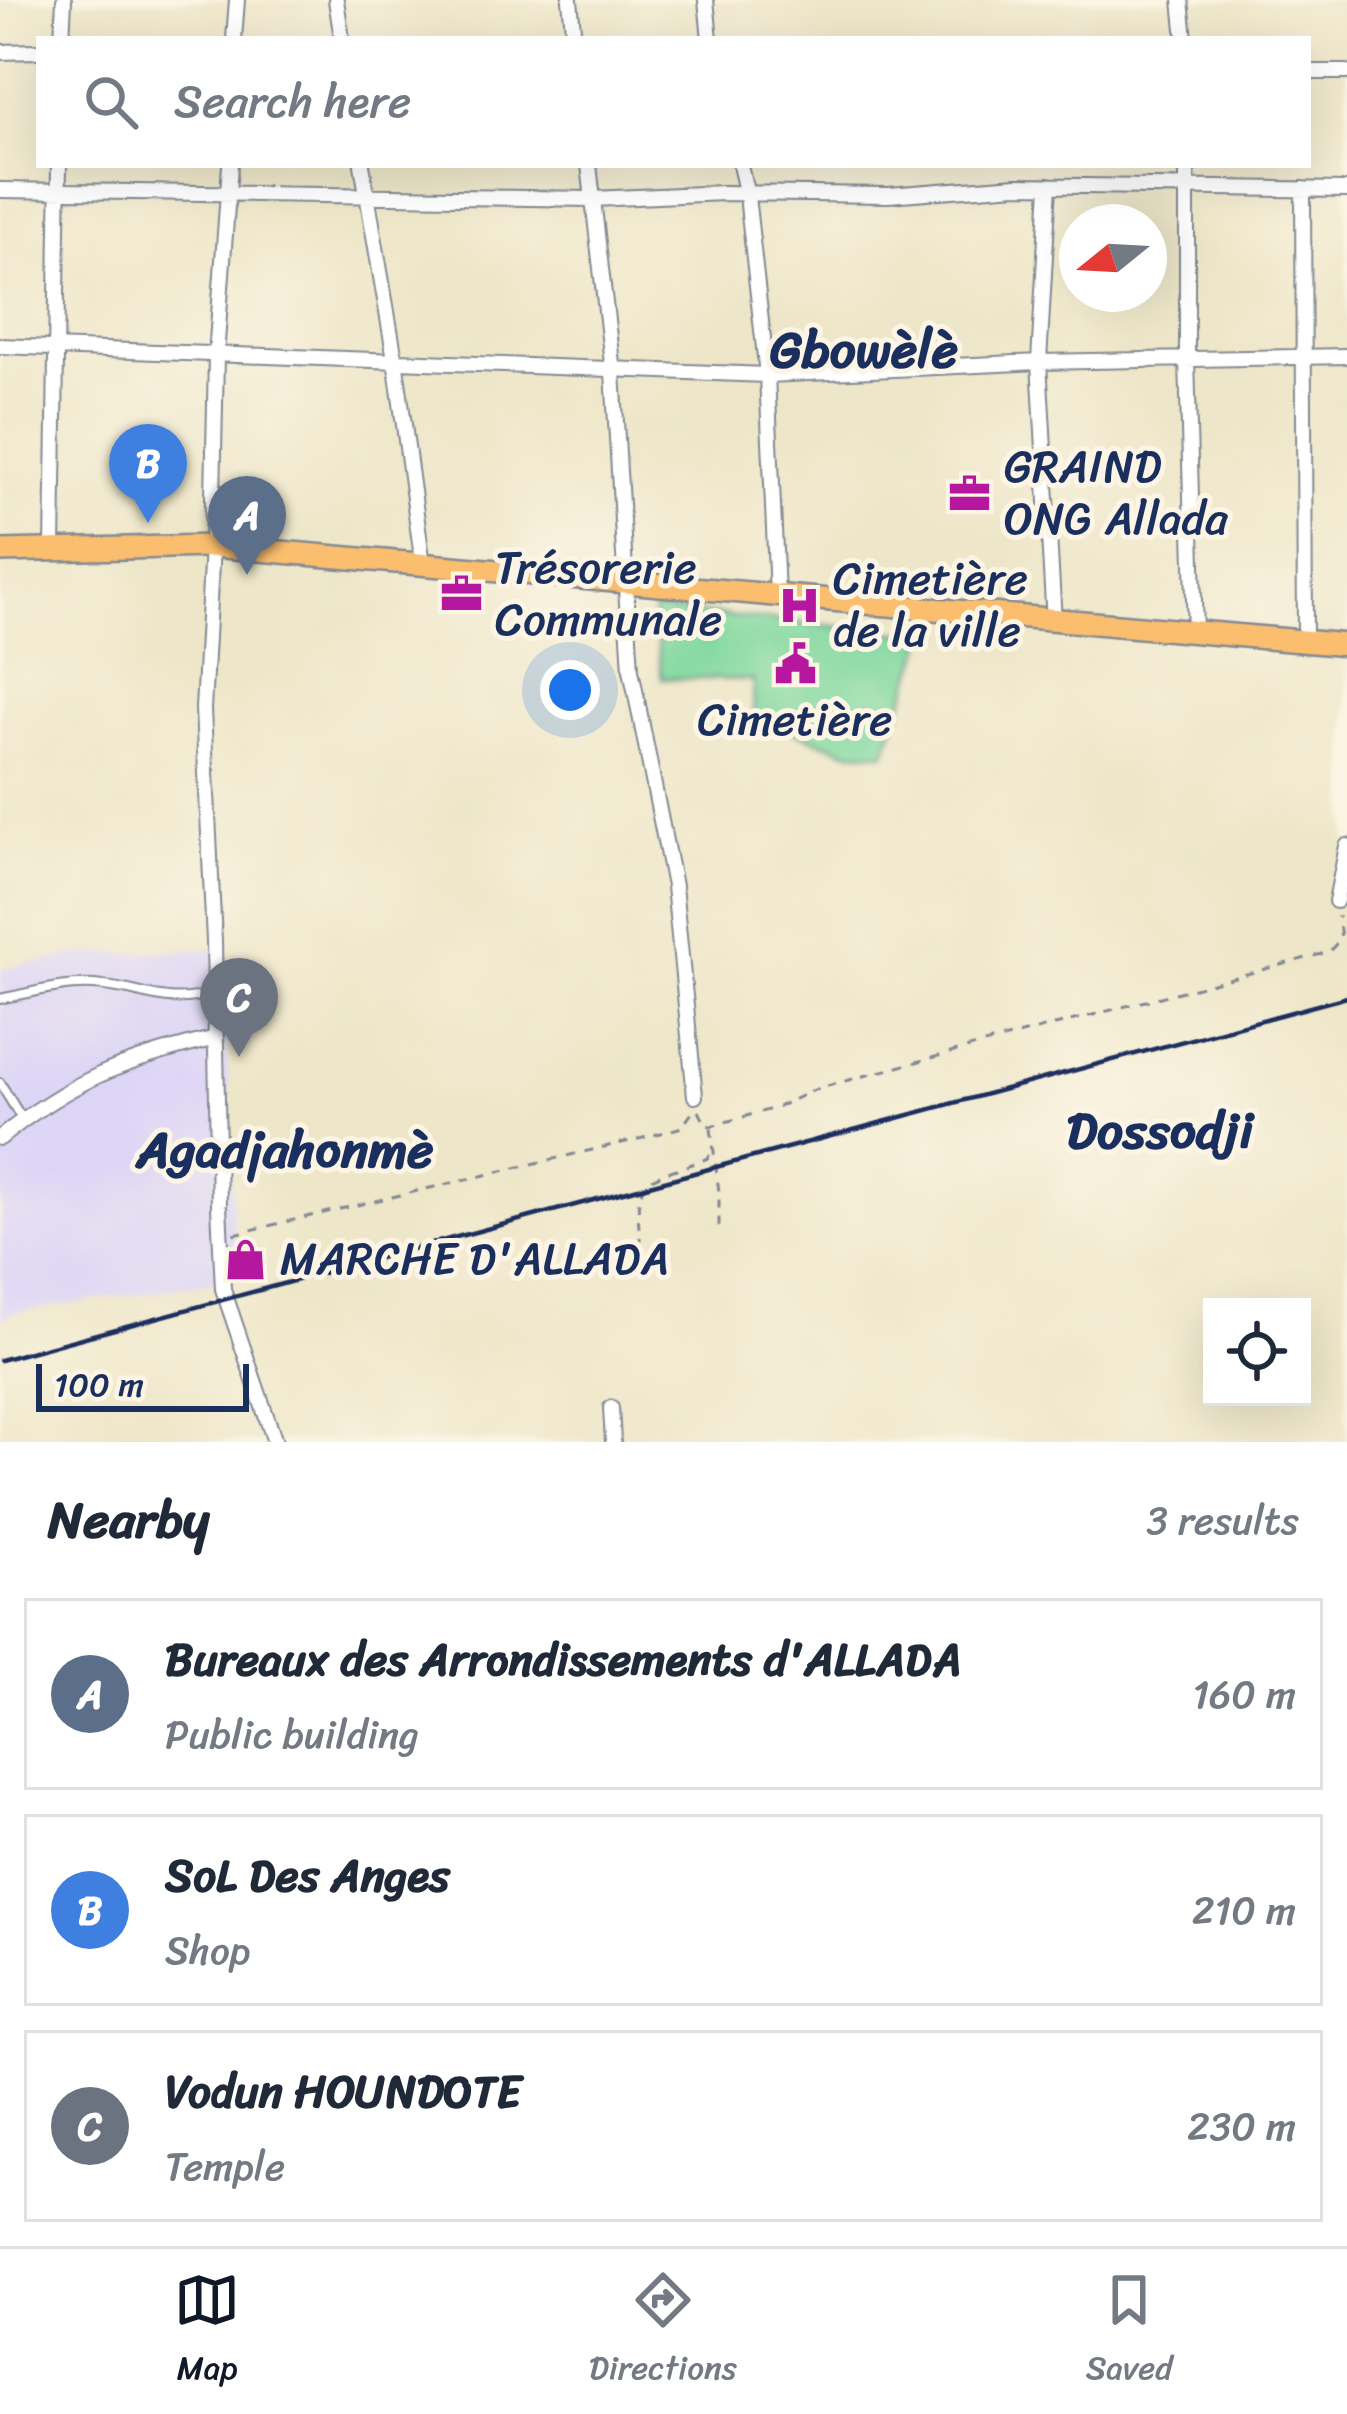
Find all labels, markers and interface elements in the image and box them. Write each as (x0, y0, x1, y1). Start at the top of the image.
search box (36, 36, 1311, 168)
text: Search here (174, 62, 411, 142)
icon: search (78, 69, 144, 135)
north arrow (1059, 204, 1167, 312)
district label: Gbowèlè (770, 305, 958, 395)
pin: B (109, 424, 187, 523)
place label: GRAIND ONG Allada (1004, 427, 1228, 559)
office icon: GRAIND ONG Allada (947, 470, 993, 516)
pin: A (208, 476, 286, 575)
place label: Trésorerie Communale (495, 528, 722, 660)
place label: Cimetière de la ville (833, 539, 1028, 671)
office icon: Trésorerie Communale (438, 571, 484, 617)
hospital icon: Cimetière de la ville (776, 582, 822, 628)
public building icon: Cimetière (772, 641, 818, 687)
your location (540, 660, 600, 720)
place label: Cimetière (698, 680, 893, 760)
pin: C (200, 958, 278, 1057)
district label: Dossodji (1067, 1086, 1255, 1176)
district label: Agadjahonmè (134, 1105, 434, 1195)
place label: MARCHE D'ALLADA (280, 1219, 669, 1299)
shop icon: MARCHE D'ALLADA (223, 1236, 269, 1282)
map controls (1203, 1298, 1311, 1406)
button: locate (1203, 1298, 1311, 1406)
text: 100 m (54, 1356, 144, 1414)
scale bar (36, 1358, 249, 1411)
text: Nearby (48, 1475, 209, 1565)
text: 3 results (1146, 1486, 1299, 1555)
text: Bureaux des Arrondissements d'ALLADA (165, 1620, 961, 1700)
text: A (77, 1660, 103, 1729)
text: 160 m (1192, 1660, 1296, 1729)
text: Public building (165, 1700, 419, 1769)
text: SoL Des Anges (165, 1836, 450, 1916)
text: B (78, 1876, 102, 1945)
text: 210 m (1192, 1876, 1296, 1945)
text: Shop (165, 1916, 250, 1985)
text: Vodun HOUNDOTE (165, 2052, 522, 2132)
text: C (78, 2092, 102, 2161)
text: 230 m (1187, 2092, 1296, 2161)
text: Temple (165, 2132, 285, 2201)
tab: Map (174, 2267, 240, 2397)
tab: Directions (589, 2267, 737, 2397)
tab: Saved (1086, 2267, 1173, 2397)

